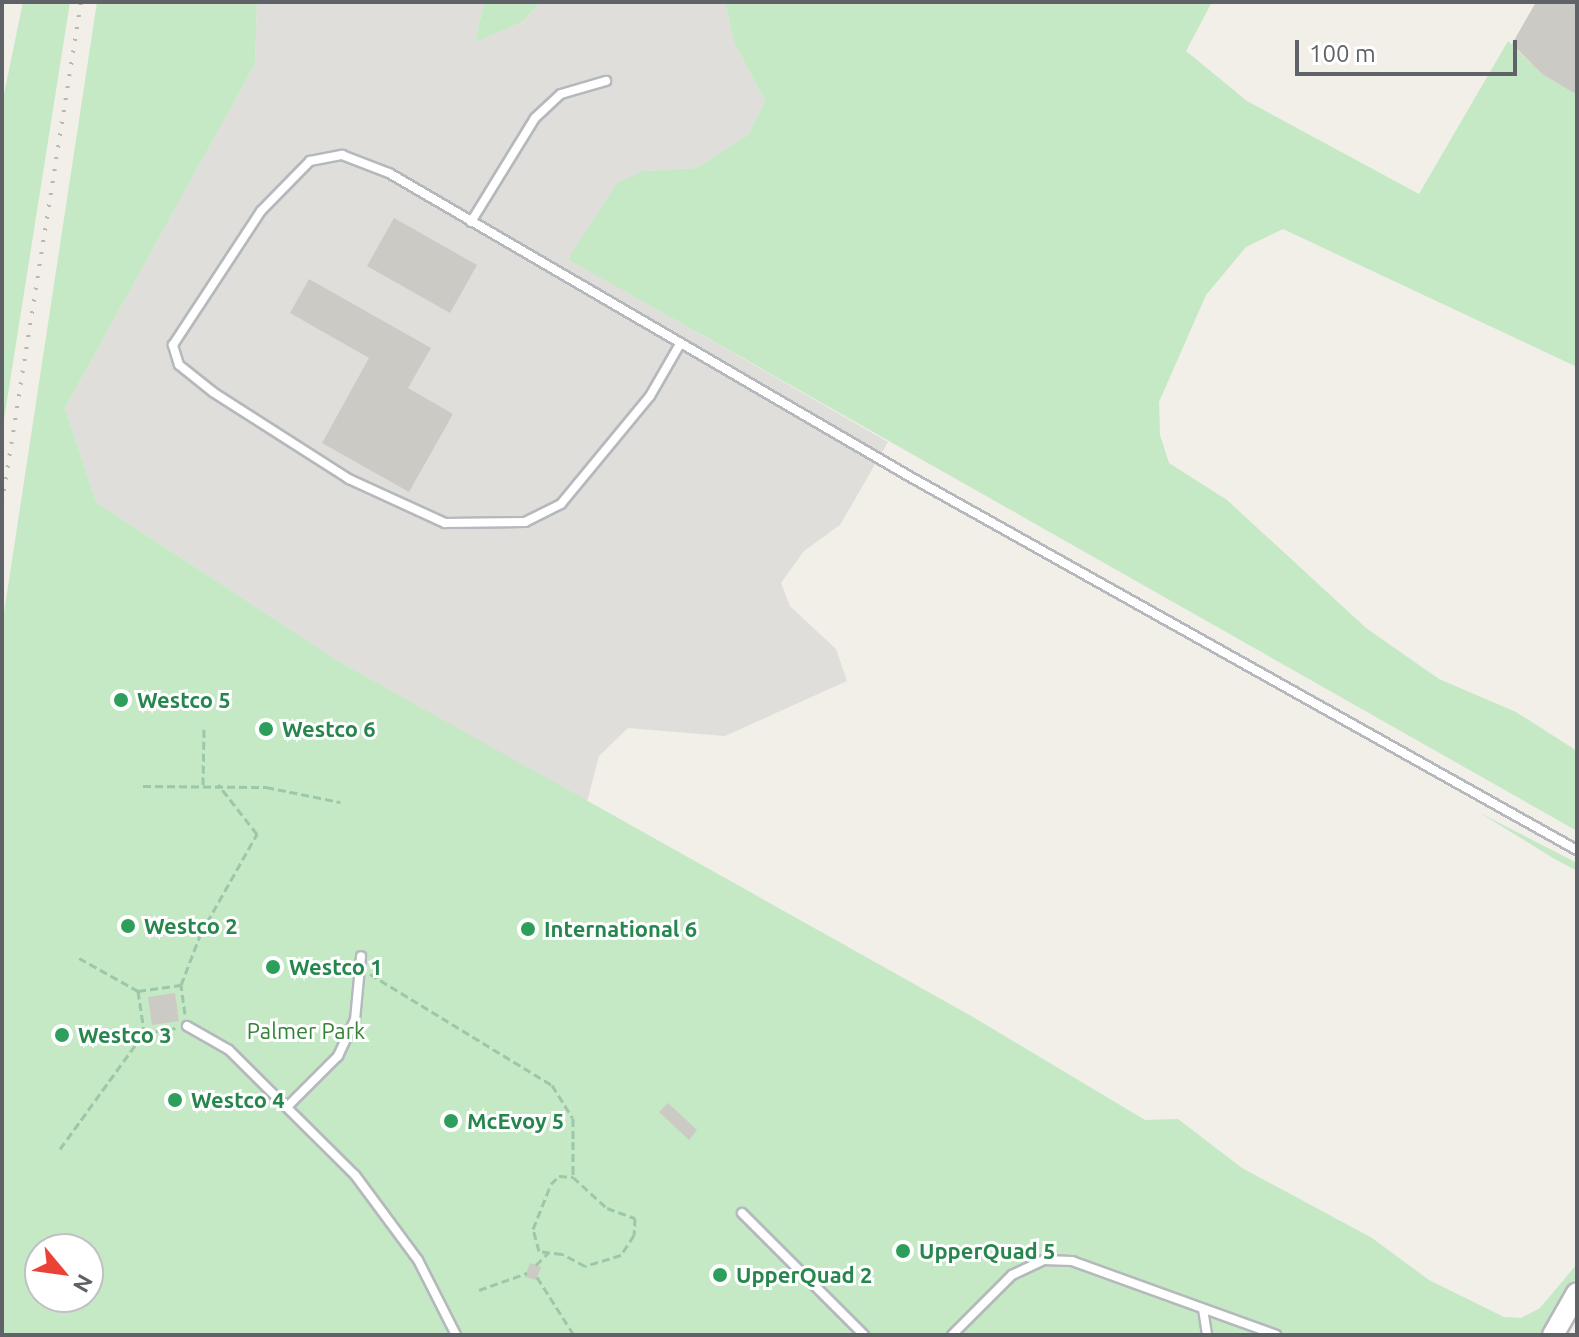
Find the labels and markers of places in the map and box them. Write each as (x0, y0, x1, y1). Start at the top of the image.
place label: Westco 5 (137, 687, 231, 713)
marker: Westco 5 (112, 691, 130, 709)
place label: Westco 6 (282, 716, 376, 742)
marker: Westco 6 (257, 720, 275, 738)
place label: Westco 2 (144, 913, 238, 939)
place label: International 6 (544, 916, 697, 942)
marker: Westco 2 (119, 917, 137, 935)
marker: International 6 (519, 920, 537, 938)
place label: Westco 1 (289, 954, 383, 980)
marker: Westco 1 (264, 958, 282, 976)
place label: Westco 3 (78, 1022, 172, 1048)
marker: Westco 3 (53, 1026, 71, 1044)
place label: Westco 4 (191, 1087, 285, 1113)
marker: Westco 4 (166, 1091, 184, 1109)
place label: McEvoy 5 (467, 1108, 564, 1134)
marker: McEvoy 5 (442, 1112, 460, 1130)
place label: UpperQuad 5 (919, 1238, 1055, 1264)
marker: UpperQuad 5 (894, 1242, 912, 1260)
place label: UpperQuad 2 (736, 1262, 872, 1288)
marker: UpperQuad 2 (711, 1266, 729, 1284)

